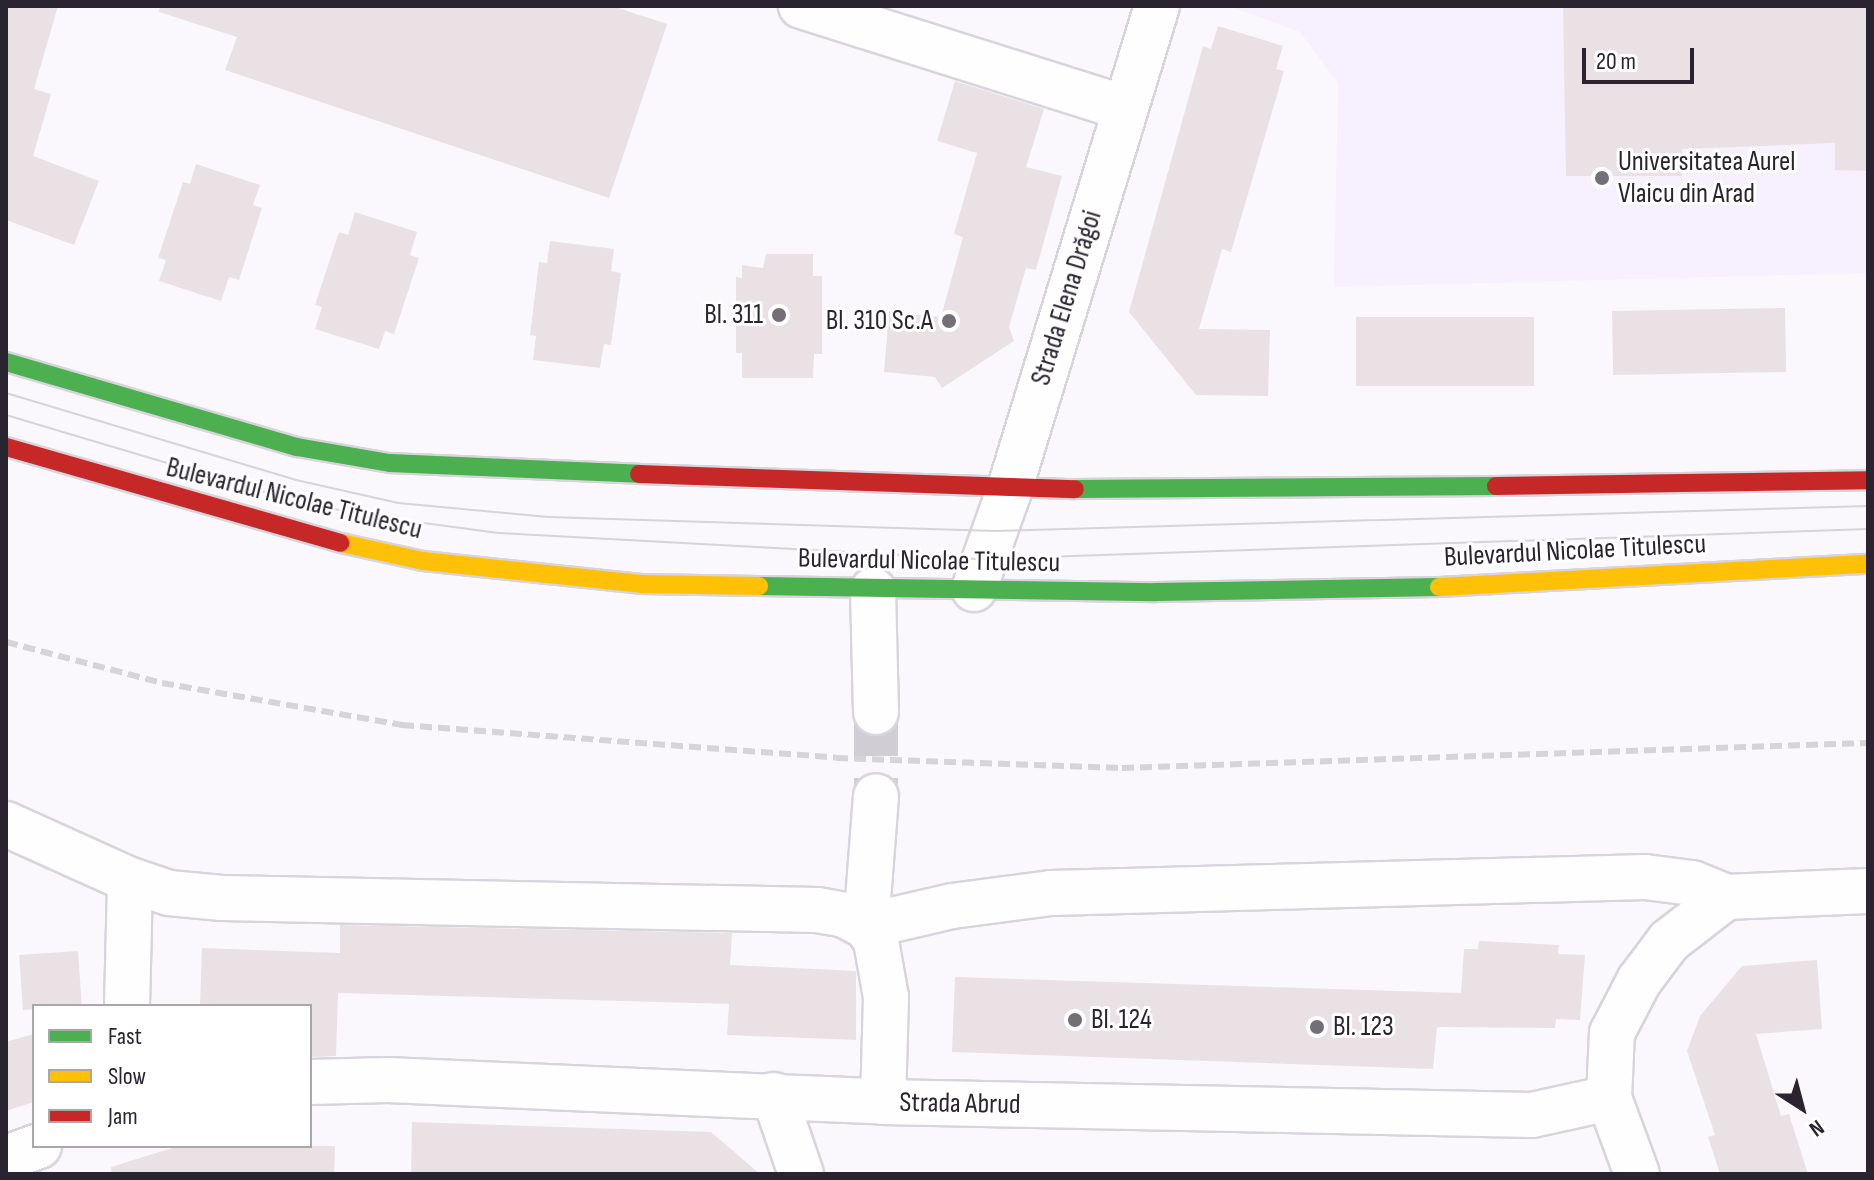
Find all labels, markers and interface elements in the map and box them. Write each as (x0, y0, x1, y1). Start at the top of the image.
scale bar (1586, 32, 1698, 82)
text: 20 m (1596, 47, 1636, 76)
place label: Universitatea Aurel Vlaicu din Arad (1618, 145, 1796, 211)
marker: Universitatea Aurel Vlaicu din Arad (1593, 169, 1611, 187)
street label: Strada Elena Drăgoi (1024, 207, 1110, 389)
place label: Bl. 311 (704, 298, 763, 332)
place label: Bl. 310 Sc.A (826, 304, 933, 338)
marker: Bl. 311 (770, 306, 788, 324)
marker: Bl. 310 Sc.A (940, 312, 958, 330)
street label: Bulevardul Nicolae Titulescu (163, 451, 425, 547)
street label: Bulevardul Nicolae Titulescu (1443, 527, 1707, 575)
street label: Bulevardul Nicolae Titulescu (798, 542, 1060, 580)
place label: Bl. 124 (1091, 1003, 1152, 1037)
legend (32, 1004, 312, 1148)
place label: Bl. 123 (1333, 1010, 1394, 1044)
marker: Bl. 124 (1066, 1011, 1084, 1029)
marker: Bl. 123 (1308, 1018, 1326, 1036)
text: Fast (108, 1022, 142, 1051)
text: Slow (108, 1062, 146, 1091)
north arrow (1762, 1068, 1842, 1148)
street label: Strada Abrud (899, 1086, 1021, 1122)
text: Jam (108, 1102, 138, 1131)
text: N (1804, 1113, 1829, 1142)

